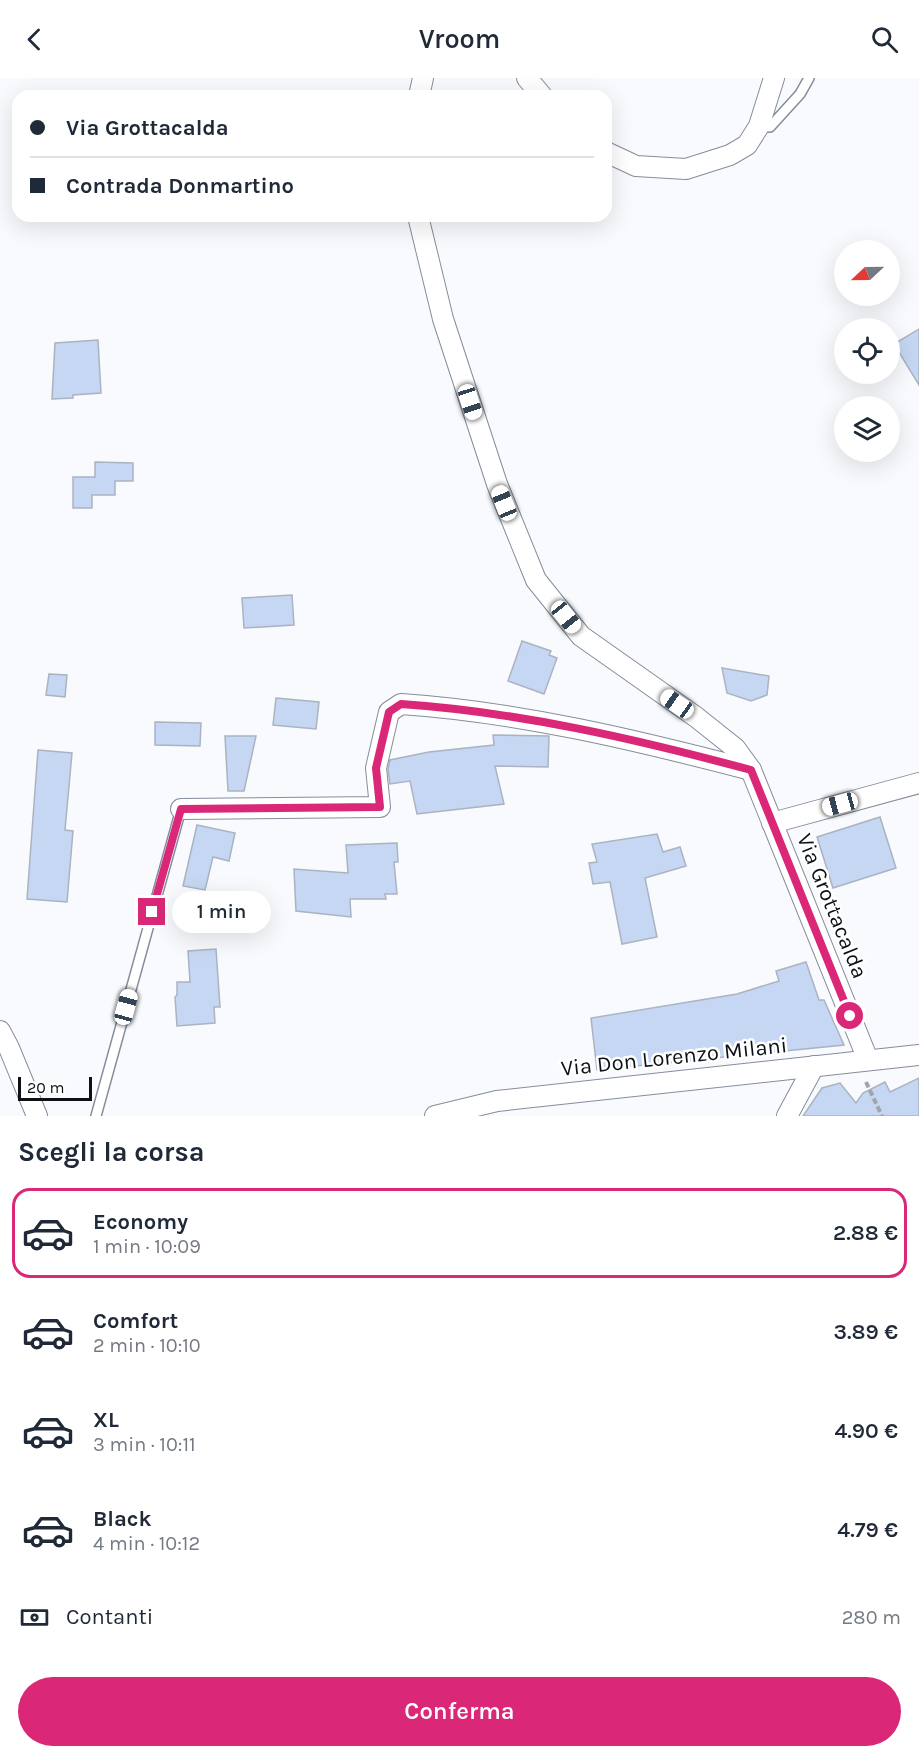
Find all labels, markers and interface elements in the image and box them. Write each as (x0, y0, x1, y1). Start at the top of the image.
icon: back (18, 23, 51, 56)
text: Vroom (419, 23, 500, 55)
icon: search (868, 23, 901, 56)
text: Via Grottacalda (66, 115, 229, 141)
text: Contrada Donmartino (66, 173, 294, 199)
north arrow (834, 240, 900, 306)
map controls (834, 240, 900, 462)
button: locate (834, 318, 900, 384)
car (456, 382, 484, 422)
button: layers (834, 396, 900, 462)
car (489, 483, 519, 523)
car (548, 597, 584, 637)
car (657, 686, 697, 722)
car (820, 791, 860, 817)
street label: Via Grottacalda (791, 830, 873, 982)
callout: 1 min (173, 891, 272, 933)
route end (138, 898, 165, 925)
text: 1 min (197, 900, 246, 923)
car (113, 987, 139, 1027)
route start (836, 1002, 863, 1029)
street label: Via Don Lorenzo Milani (560, 1032, 788, 1082)
scale bar (18, 1074, 92, 1102)
text: 20 m (27, 1078, 65, 1097)
text: Scegli la corsa (18, 1136, 205, 1168)
icon: car (21, 1206, 75, 1260)
text: Economy (93, 1209, 188, 1235)
text: 2.88 € (833, 1220, 898, 1246)
text: 1 min · 10:09 (93, 1235, 201, 1258)
icon: car (21, 1305, 75, 1359)
text: Comfort (93, 1308, 178, 1334)
text: 3.89 € (833, 1319, 898, 1345)
text: 2 min · 10:10 (93, 1334, 201, 1357)
icon: car (21, 1404, 75, 1458)
text: XL (93, 1407, 119, 1433)
text: 4.90 € (834, 1418, 898, 1444)
text: 3 min · 10:11 (93, 1433, 196, 1456)
icon: car (21, 1503, 75, 1557)
text: Black (93, 1506, 152, 1532)
text: 4.79 € (837, 1517, 898, 1543)
text: 4 min · 10:12 (93, 1532, 200, 1555)
icon: cash (18, 1601, 51, 1634)
text: Contanti (66, 1604, 153, 1630)
text: 280 m (842, 1606, 901, 1629)
button: Conferma (18, 1677, 901, 1746)

